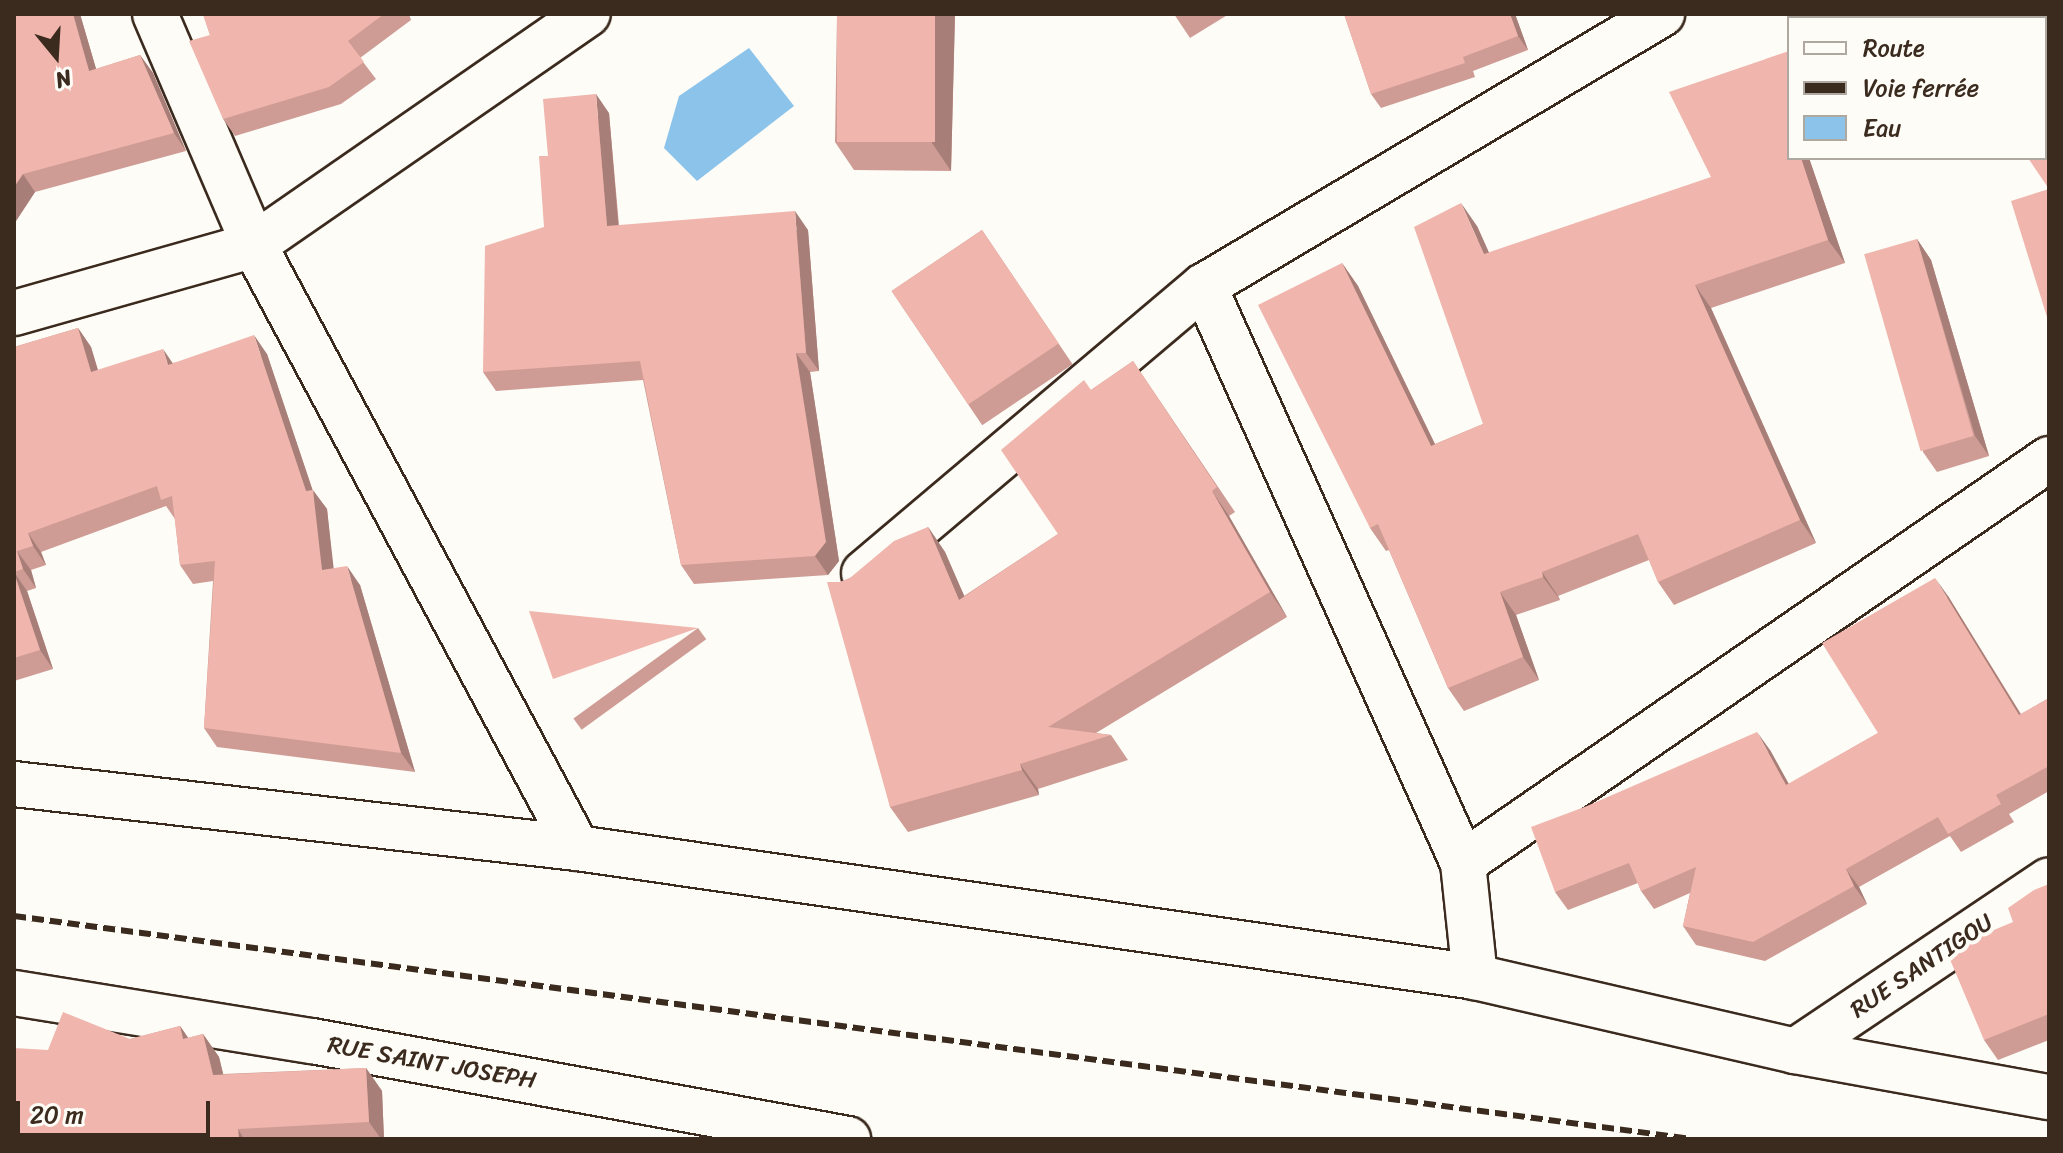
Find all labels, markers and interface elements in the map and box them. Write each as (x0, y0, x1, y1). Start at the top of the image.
north arrow (16, 16, 96, 96)
legend (1787, 16, 2047, 160)
text: Route (1863, 27, 1925, 69)
text: N (50, 58, 77, 100)
text: Voie ferrée (1863, 67, 1979, 109)
text: Eau (1863, 107, 1901, 149)
street label: RUE SANTIGOU (1846, 908, 1998, 1024)
street label: RUE SAINT JOSEPH (326, 1031, 538, 1095)
scale bar (20, 1085, 214, 1135)
text: 20 m (30, 1094, 84, 1136)

